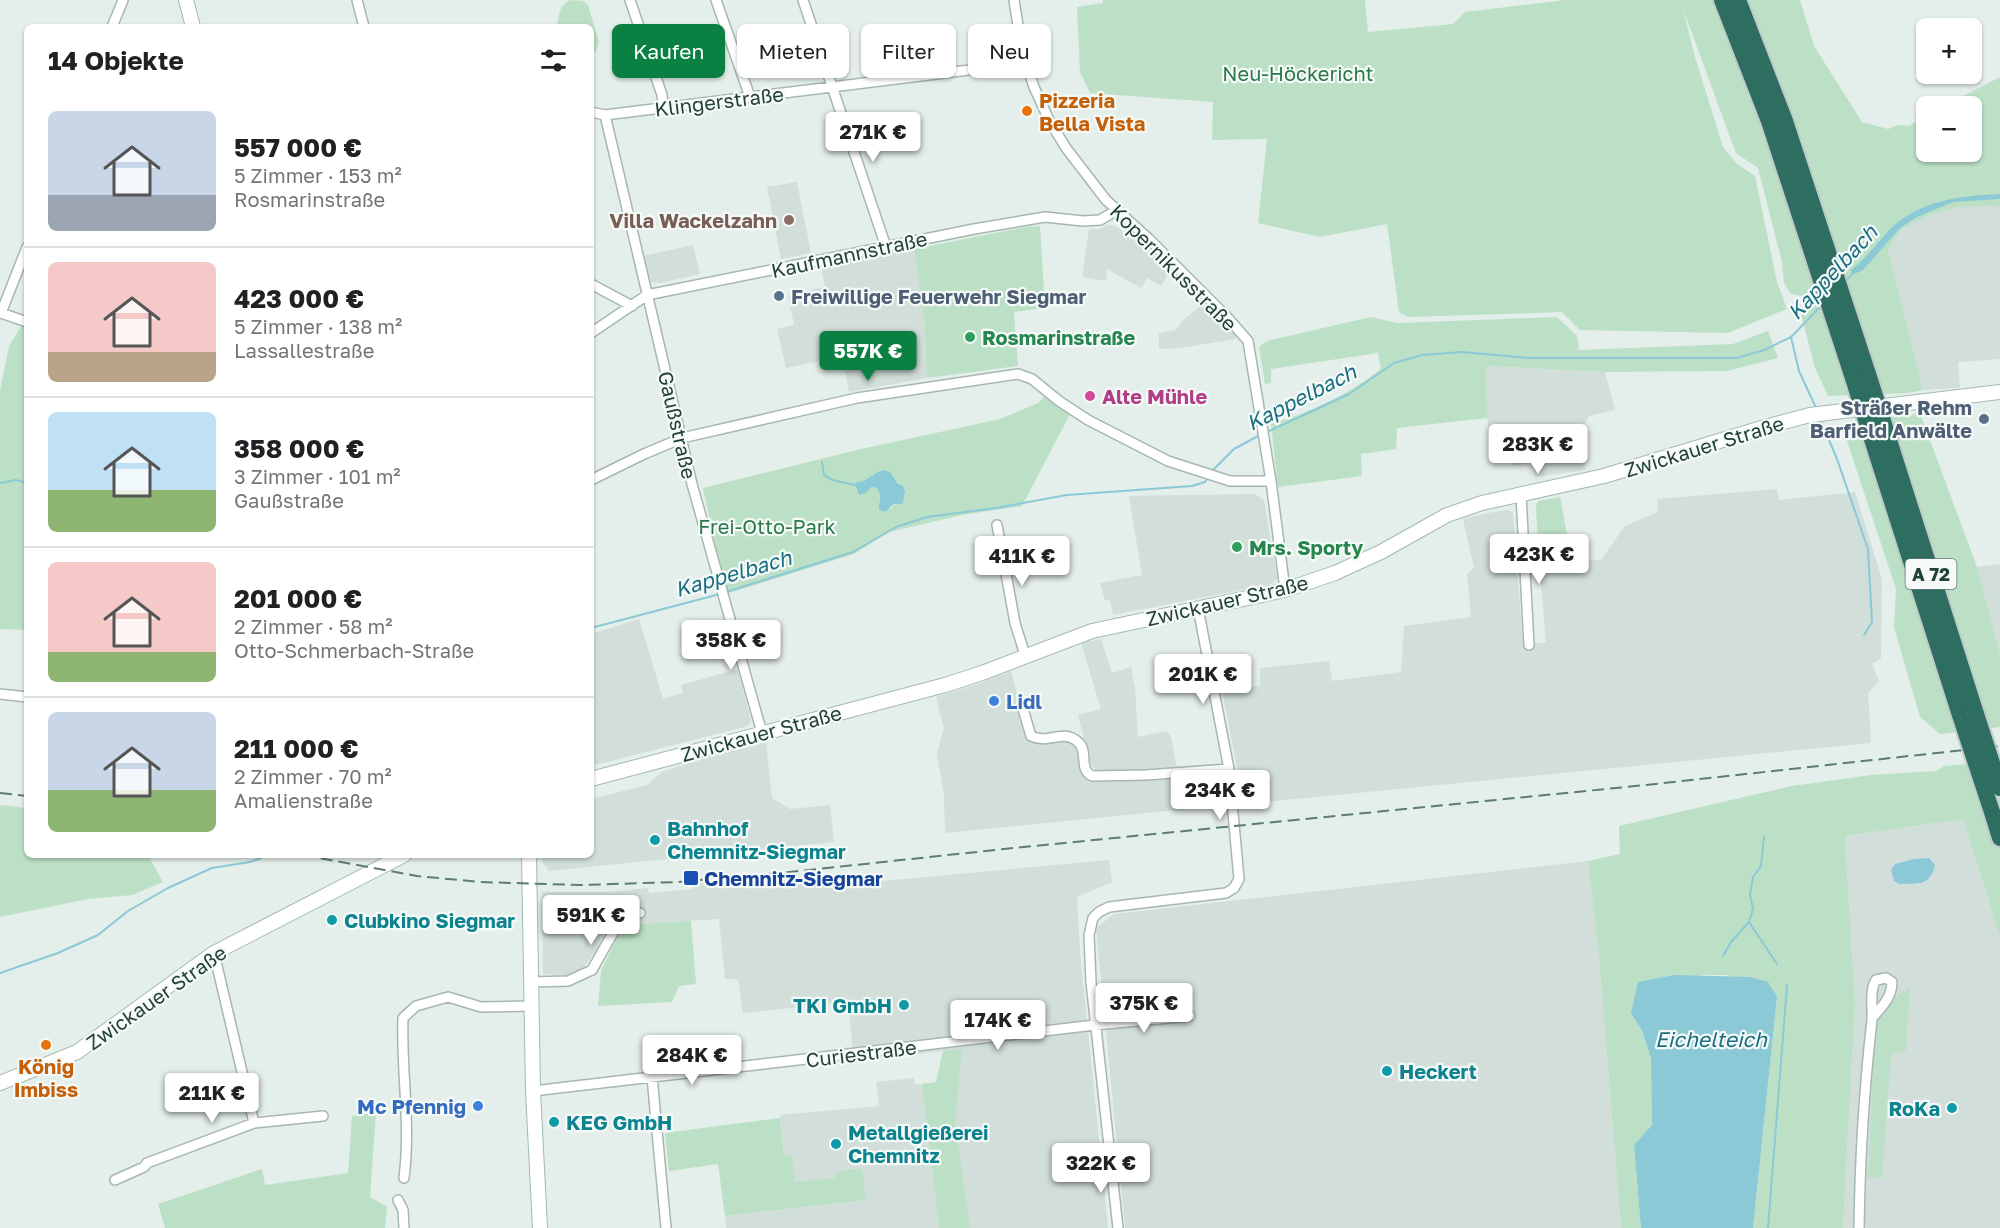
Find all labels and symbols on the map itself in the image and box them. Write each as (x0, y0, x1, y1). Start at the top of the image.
park label: Neu-Höckericht (1222, 61, 1374, 85)
street label: Klingerstraße (653, 81, 785, 121)
place label: Pizzeria Bella Vista (1039, 88, 1145, 135)
marker: Pizzeria Bella Vista (1020, 104, 1034, 118)
pin: 271K € (824, 112, 922, 163)
street label: Kopernikusstraße (1106, 199, 1242, 335)
place label: Villa Wackelzahn (609, 208, 777, 232)
marker: Villa Wackelzahn (782, 213, 796, 227)
water label: Kappelbach (1782, 218, 1883, 325)
street label: Kaufmannstraße (769, 226, 929, 282)
place label: Freiwillige Feuerwehr Siegmar (791, 284, 1086, 308)
marker: Freiwillige Feuerwehr Siegmar (772, 289, 786, 303)
place label: Rosmarinstraße (982, 325, 1135, 349)
marker: Rosmarinstraße (963, 330, 977, 344)
pin: 557K € (819, 331, 917, 382)
water label: Kappelbach (1242, 358, 1361, 436)
street label: Gaußstraße (654, 369, 702, 481)
place label: Alte Mühle (1102, 384, 1207, 408)
marker: Alte Mühle (1083, 389, 1097, 403)
place label: Sträßer Rehm Barfield Anwälte (1810, 395, 1972, 442)
street label: Zwickauer Straße (1621, 410, 1787, 482)
marker: Sträßer Rehm Barfield Anwälte (1977, 412, 1991, 426)
pin: 283K € (1489, 424, 1587, 475)
park label: Frei-Otto-Park (698, 514, 836, 538)
pin: 423K € (1490, 534, 1588, 585)
place label: Mrs. Sporty (1249, 535, 1363, 559)
pin: 411K € (973, 536, 1071, 587)
marker: Mrs. Sporty (1230, 540, 1244, 554)
water label: Kappelbach (672, 544, 795, 602)
road number: A 72 (1906, 559, 1956, 589)
street label: Zwickauer Straße (1144, 570, 1310, 630)
pin: 358K € (682, 620, 780, 671)
pin: 201K € (1154, 654, 1252, 705)
place label: Lidl (1006, 689, 1042, 713)
marker: Lidl (987, 694, 1001, 708)
street label: Zwickauer Straße (678, 700, 844, 766)
pin: 234K € (1171, 770, 1269, 821)
place label: Bahnhof Chemnitz-Siegmar (667, 816, 846, 863)
marker: Bahnhof Chemnitz-Siegmar (648, 833, 662, 847)
place label: Chemnitz-Siegmar (704, 866, 883, 890)
marker: Chemnitz-Siegmar (682, 869, 700, 887)
pin: 591K € (542, 895, 640, 946)
place label: Clubkino Siegmar (344, 908, 515, 932)
marker: Clubkino Siegmar (325, 913, 339, 927)
street label: Zwickauer Straße (81, 940, 231, 1054)
pin: 375K € (1095, 983, 1193, 1034)
place label: TKI GmbH (793, 993, 892, 1017)
marker: TKI GmbH (897, 998, 911, 1012)
pin: 174K € (949, 1000, 1047, 1051)
water label: Eichelteich (1655, 1026, 1768, 1052)
street label: Curiestraße (804, 1034, 918, 1072)
pin: 284K € (643, 1035, 741, 1086)
marker: König Imbiss (39, 1038, 53, 1052)
place label: König Imbiss (14, 1054, 78, 1101)
place label: Heckert (1399, 1059, 1477, 1083)
marker: Heckert (1380, 1064, 1394, 1078)
pin: 211K € (163, 1073, 261, 1124)
place label: Mc Pfennig (357, 1094, 466, 1118)
place label: RoKa (1889, 1096, 1940, 1120)
marker: Mc Pfennig (471, 1099, 485, 1113)
marker: RoKa (1945, 1101, 1959, 1115)
place label: KEG GmbH (566, 1110, 672, 1134)
marker: KEG GmbH (547, 1115, 561, 1129)
place label: Metallgießerei Chemnitz (848, 1120, 988, 1167)
marker: Metallgießerei Chemnitz (829, 1137, 843, 1151)
pin: 322K € (1052, 1143, 1150, 1194)

